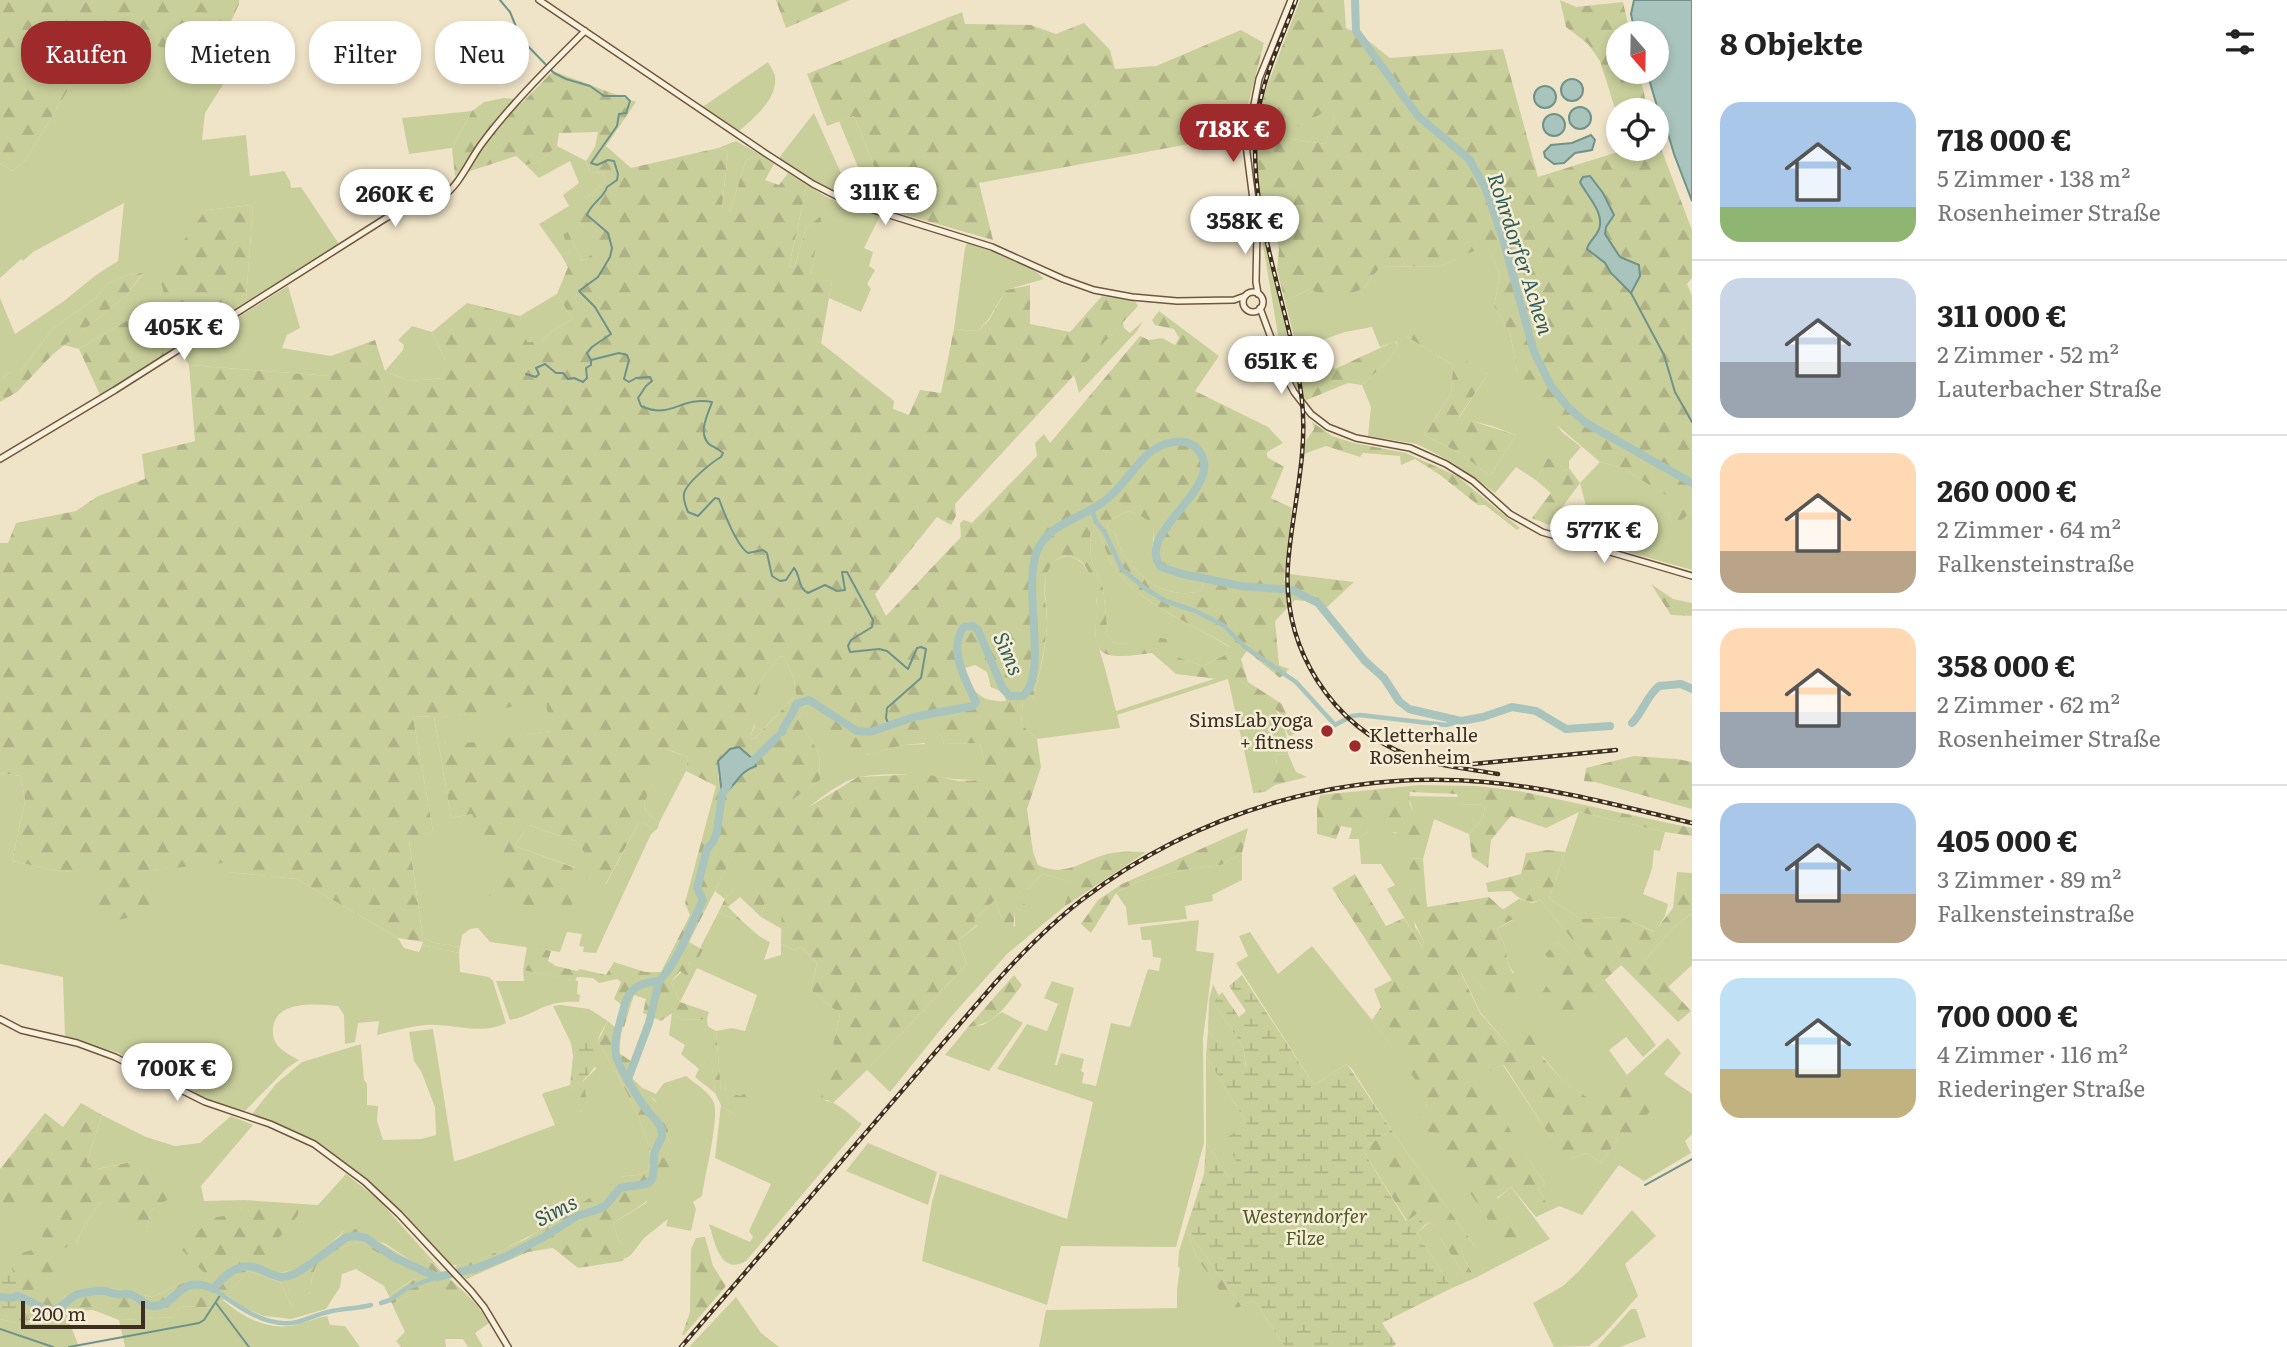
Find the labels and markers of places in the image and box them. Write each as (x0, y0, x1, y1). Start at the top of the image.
pin: 718K € (1176, 104, 1290, 164)
pin: 311K € (828, 168, 942, 227)
pin: 260K € (338, 170, 452, 229)
pin: 358K € (1188, 196, 1302, 256)
pin: 405K € (127, 302, 241, 362)
pin: 651K € (1224, 336, 1338, 396)
pin: 577K € (1547, 505, 1661, 565)
place label: SimsLab yoga + fitness (1189, 705, 1314, 755)
place label: Kletterhalle Rosenheim (1369, 720, 1478, 770)
marker: SimsLab yoga + fitness (1319, 723, 1335, 739)
marker: Kletterhalle Rosenheim (1347, 738, 1363, 754)
pin: 700K € (120, 1044, 234, 1103)

